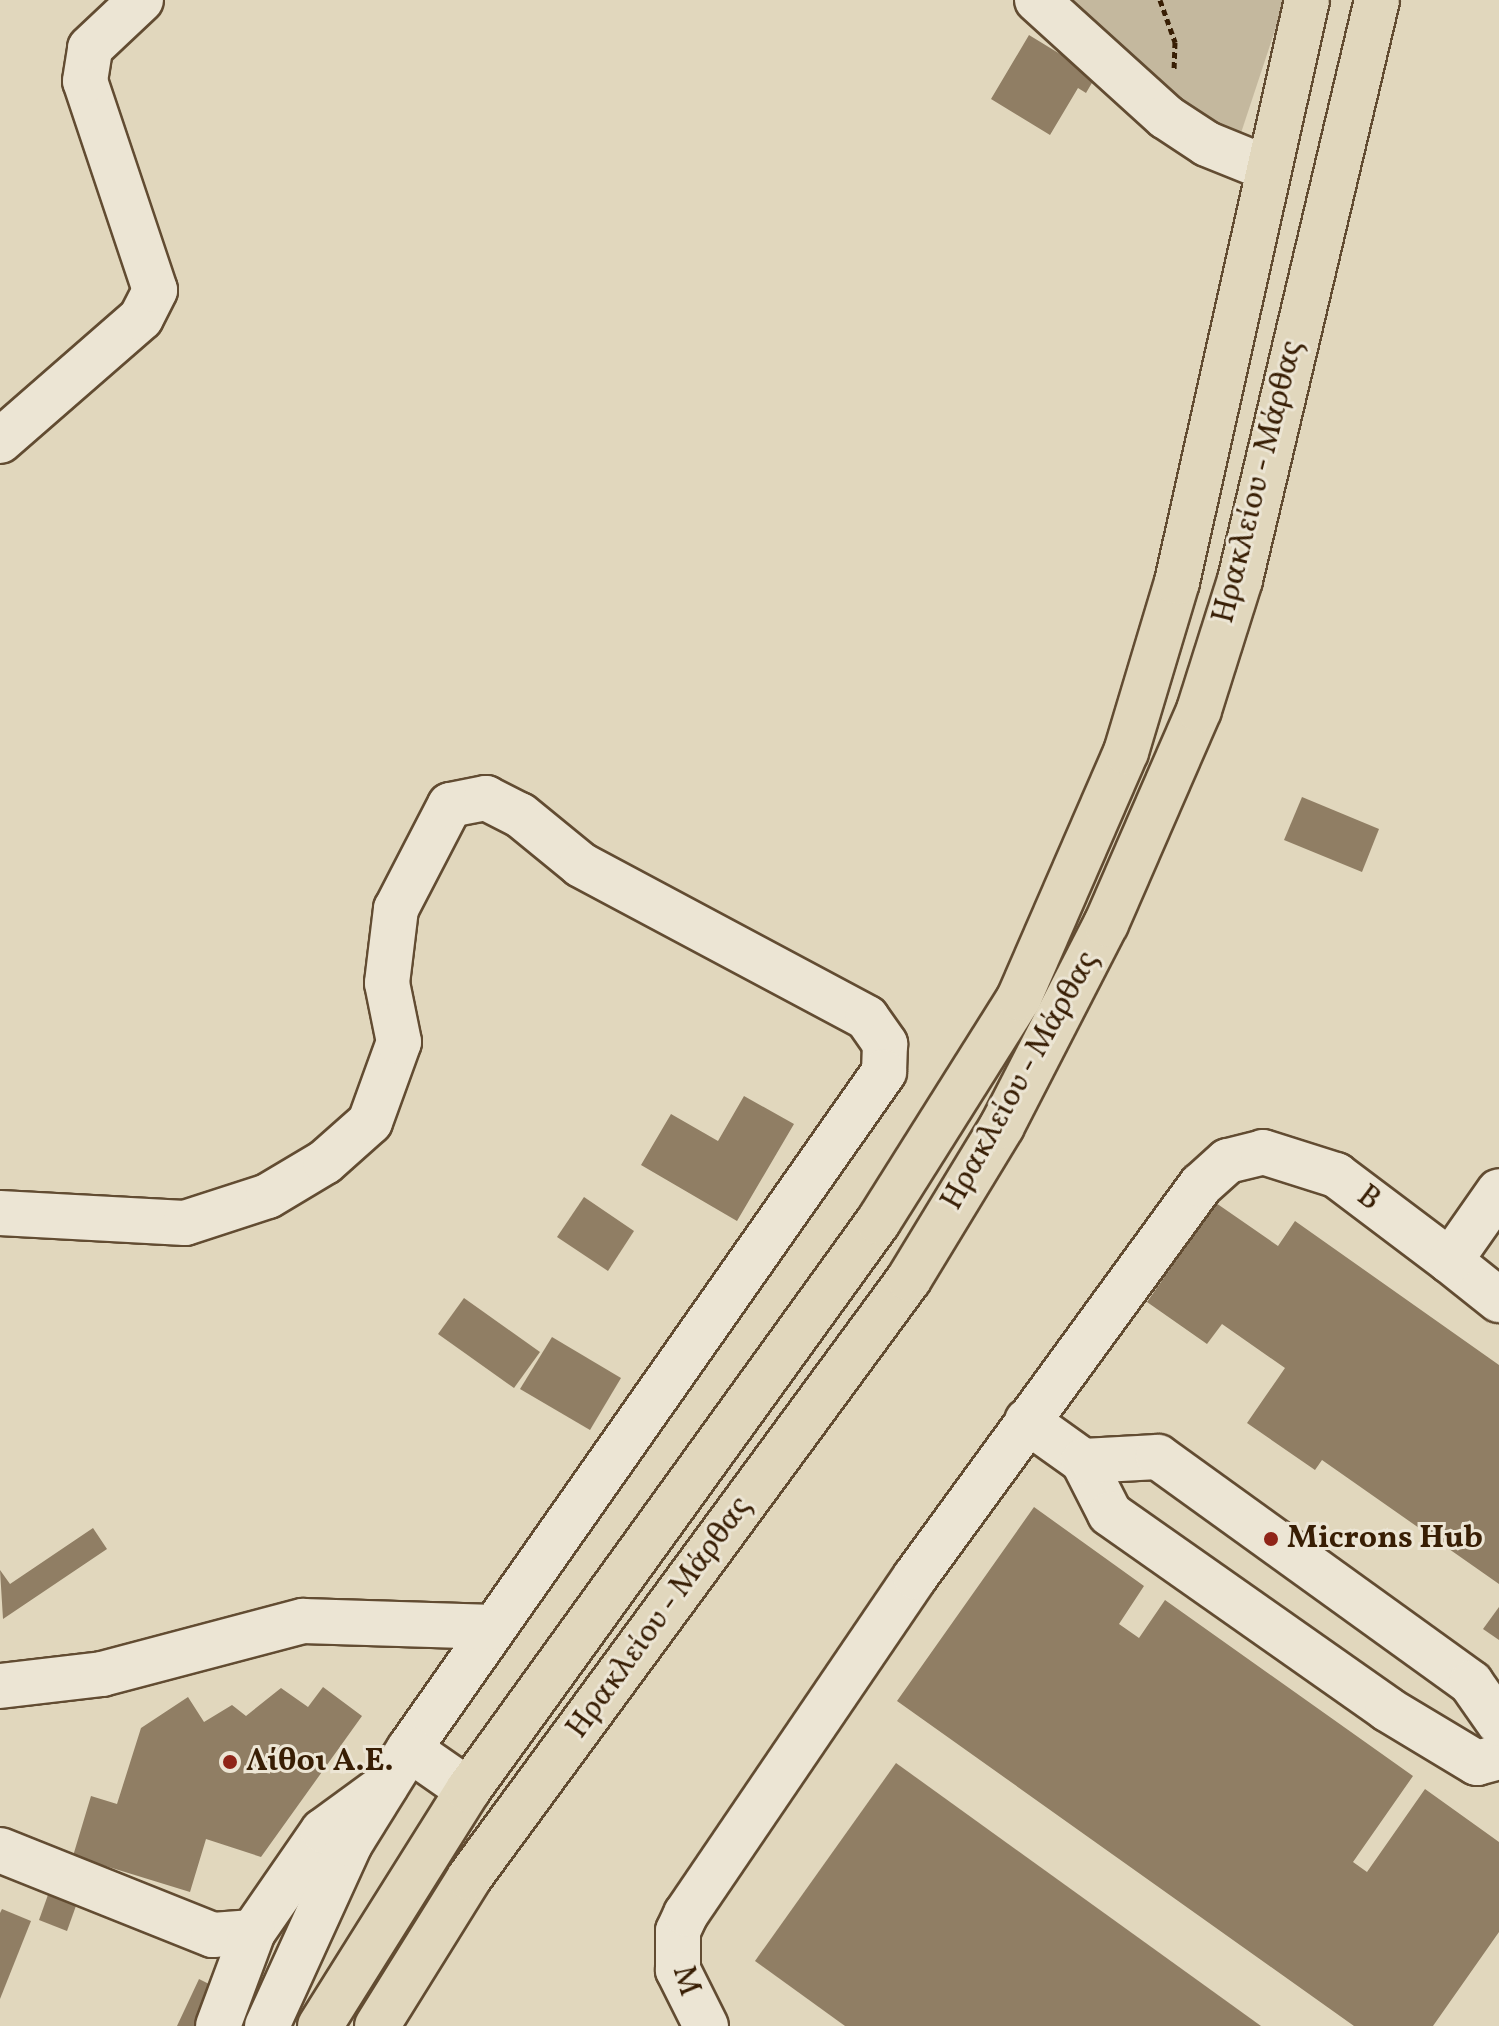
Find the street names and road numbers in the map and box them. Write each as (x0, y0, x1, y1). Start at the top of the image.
street label: Ηρακλείου - Μάρθας (1205, 336, 1313, 628)
street label: Ηρακλείου - Μάρθας (934, 944, 1108, 1218)
street label: Β (1348, 1178, 1388, 1220)
street label: Ηρακλείου - Μάρθας (559, 1489, 761, 1747)
street label: Μ (662, 1961, 708, 2001)

